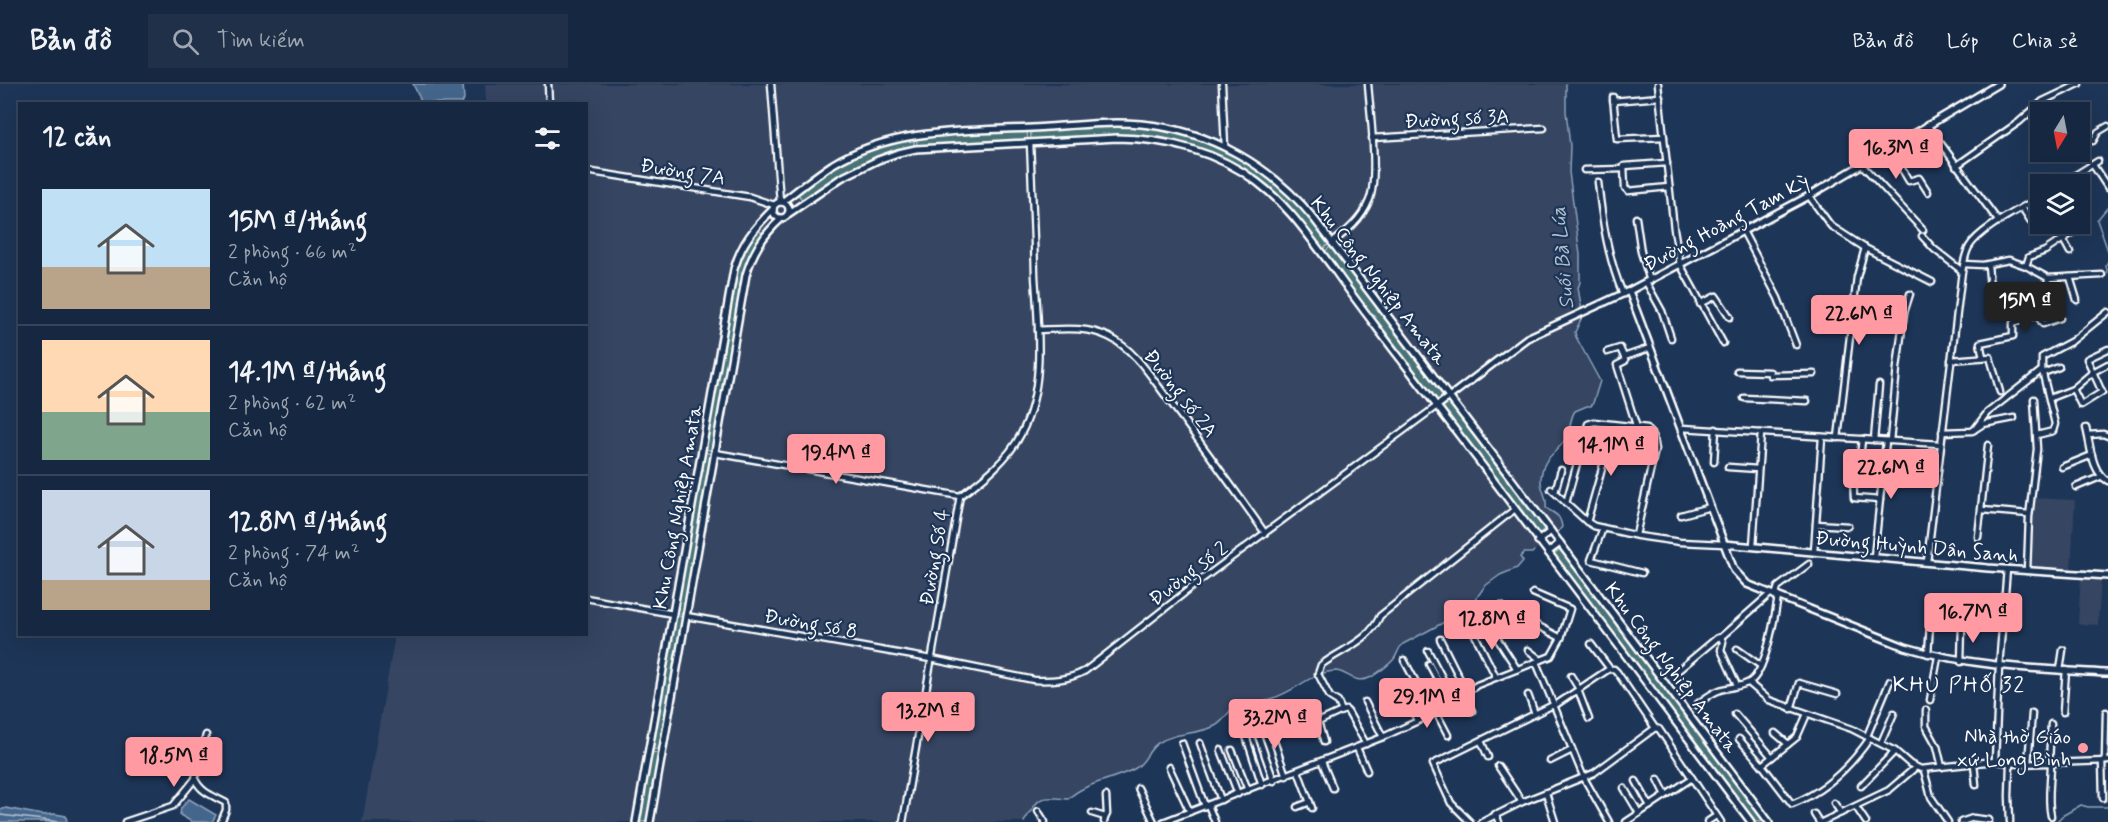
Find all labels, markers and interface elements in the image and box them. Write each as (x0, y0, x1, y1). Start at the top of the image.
search box (148, 14, 568, 68)
text: Bản đồ (30, 23, 112, 60)
icon: search (169, 25, 202, 58)
text: Tìm kiếm (217, 27, 305, 55)
text: Bản đồ (1853, 27, 1914, 55)
text: Lớp (1947, 27, 1979, 55)
text: Chia sẻ (2012, 27, 2078, 55)
north arrow (2030, 102, 2090, 162)
map controls (2030, 102, 2090, 234)
street label: Đường số 3A (1404, 103, 1510, 138)
text: 12 căn (42, 121, 111, 155)
icon: filters (531, 122, 564, 155)
pin: 16.3M ₫ (1841, 129, 1951, 180)
text: 16.3M ₫ (1863, 135, 1929, 162)
street label: Đường 7A (638, 152, 727, 194)
street label: Đường Hoàng Tam Kỳ (1639, 168, 1815, 280)
button: layers (2030, 174, 2090, 234)
street label: Khu Công Nghiệp Amata (1302, 191, 1453, 373)
text: 15M ₫/tháng (228, 205, 368, 239)
water label: Suối Bà Lúa (1545, 205, 1581, 310)
icon: home (90, 213, 162, 285)
text: 2 phòng · 66 m² (228, 239, 357, 266)
text: Căn hộ (228, 266, 288, 293)
pin: 15M ₫ (1983, 282, 2067, 333)
text: 15M ₫ (1999, 288, 2051, 315)
pin: 22.6M ₫ (1804, 295, 1914, 346)
text: 22.6M ₫ (1825, 301, 1893, 328)
street label: Đường số 2A (1135, 344, 1223, 445)
text: 14.1M ₫/tháng (228, 356, 386, 390)
icon: home (90, 364, 162, 436)
text: 2 phòng · 62 m² (228, 390, 356, 417)
street label: Khu Công Nghiệp Amata (647, 402, 712, 612)
text: Căn hộ (228, 417, 288, 444)
pin: 14.1M ₫ (1556, 426, 1666, 477)
text: 14.1M ₫ (1577, 432, 1645, 459)
pin: 19.4M ₫ (781, 434, 891, 485)
text: 19.4M ₫ (801, 440, 871, 467)
pin: 22.6M ₫ (1836, 449, 1946, 500)
text: 22.6M ₫ (1857, 455, 1925, 482)
text: 12.8M ₫/tháng (228, 506, 387, 540)
street label: Đường Số 4 (914, 506, 959, 608)
icon: home (90, 514, 162, 586)
street label: Đường Huỳnh Dân Sanh (1814, 525, 2020, 572)
street label: Đường số 2 (1144, 535, 1235, 614)
text: 2 phòng · 74 m² (228, 540, 360, 567)
text: Căn hộ (228, 567, 288, 594)
street label: Khu Công Nghiệp Amata (1596, 577, 1745, 761)
pin: 16.7M ₫ (1918, 593, 2028, 644)
text: 16.7M ₫ (1938, 599, 2008, 626)
pin: 12.8M ₫ (1437, 600, 1547, 651)
street label: Đường số 8 (762, 603, 859, 648)
text: 12.8M ₫ (1458, 606, 1526, 633)
district label: KHU PHỐ 32 (1892, 672, 2026, 700)
pin: 29.1M ₫ (1372, 678, 1482, 729)
text: 29.1M ₫ (1393, 684, 1461, 711)
pin: 13.2M ₫ (873, 692, 983, 743)
text: 13.2M ₫ (896, 698, 960, 725)
pin: 33.2M ₫ (1220, 699, 1330, 750)
text: 33.2M ₫ (1243, 705, 1307, 732)
place label: Nhà thờ Giáo xứ Long Bình (1957, 724, 2071, 775)
pin: 18.5M ₫ (119, 737, 229, 788)
marker: Nhà thờ Giáo xứ Long Bình (2076, 741, 2090, 755)
text: 18.5M ₫ (139, 743, 209, 770)

